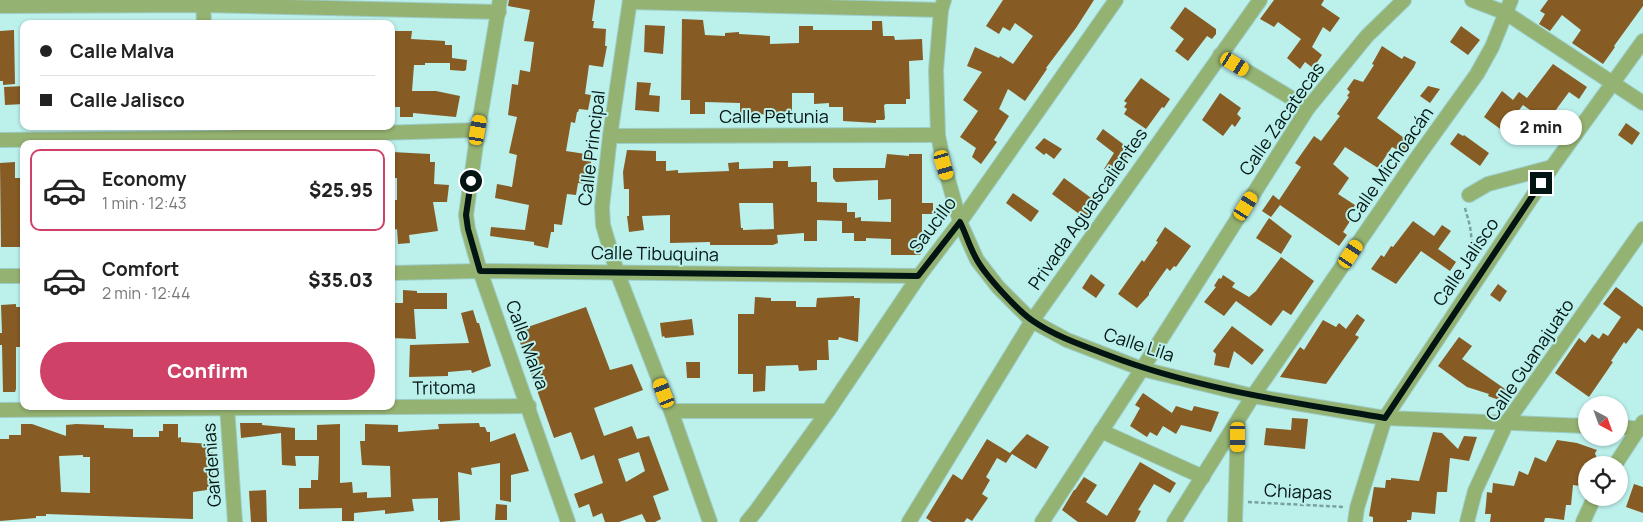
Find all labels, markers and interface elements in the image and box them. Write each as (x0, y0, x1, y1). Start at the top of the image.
text: Calle Malva (70, 38, 174, 64)
car (1218, 50, 1251, 78)
street label: Calle Zacatecas (1233, 57, 1329, 180)
text: Calle Jalisco (70, 87, 185, 113)
street label: Calle Principal (572, 89, 610, 207)
street label: Calle Michoacán (1340, 102, 1438, 227)
street label: Calle Petunia (719, 104, 829, 128)
callout: 2 min (1500, 110, 1582, 146)
car (468, 114, 487, 146)
text: 2 min (1520, 116, 1562, 138)
street label: Privada Aguascalientes (1022, 123, 1152, 294)
car (932, 149, 955, 181)
text: Economy (102, 166, 186, 192)
icon: car (42, 168, 87, 213)
route start (460, 170, 482, 192)
route end (1530, 172, 1552, 194)
text: $25.95 (309, 177, 373, 203)
car (1231, 189, 1260, 223)
street label: Saucillo (903, 191, 961, 257)
text: 1 min · 12:43 (102, 192, 187, 214)
street label: Calle Jalisco (1427, 212, 1504, 310)
car (1336, 237, 1365, 271)
street label: Calle Tibuquina (591, 240, 719, 266)
text: Comfort (102, 256, 179, 282)
icon: car (42, 258, 87, 303)
text: $35.03 (308, 267, 373, 293)
text: 2 min · 12:44 (102, 282, 190, 304)
street label: Calle Guanajuato (1479, 294, 1579, 425)
street label: Calle Malva (501, 297, 555, 393)
street label: Calle Lila (1101, 321, 1178, 367)
button: Confirm (40, 342, 375, 400)
street label: Tritoma (412, 374, 476, 400)
car (651, 376, 676, 410)
north arrow (1578, 396, 1628, 446)
map controls (1578, 396, 1628, 506)
street label: Gardenias (196, 422, 226, 508)
car (1230, 422, 1245, 452)
button: locate (1578, 456, 1628, 506)
street label: Chiapas (1264, 477, 1333, 505)

